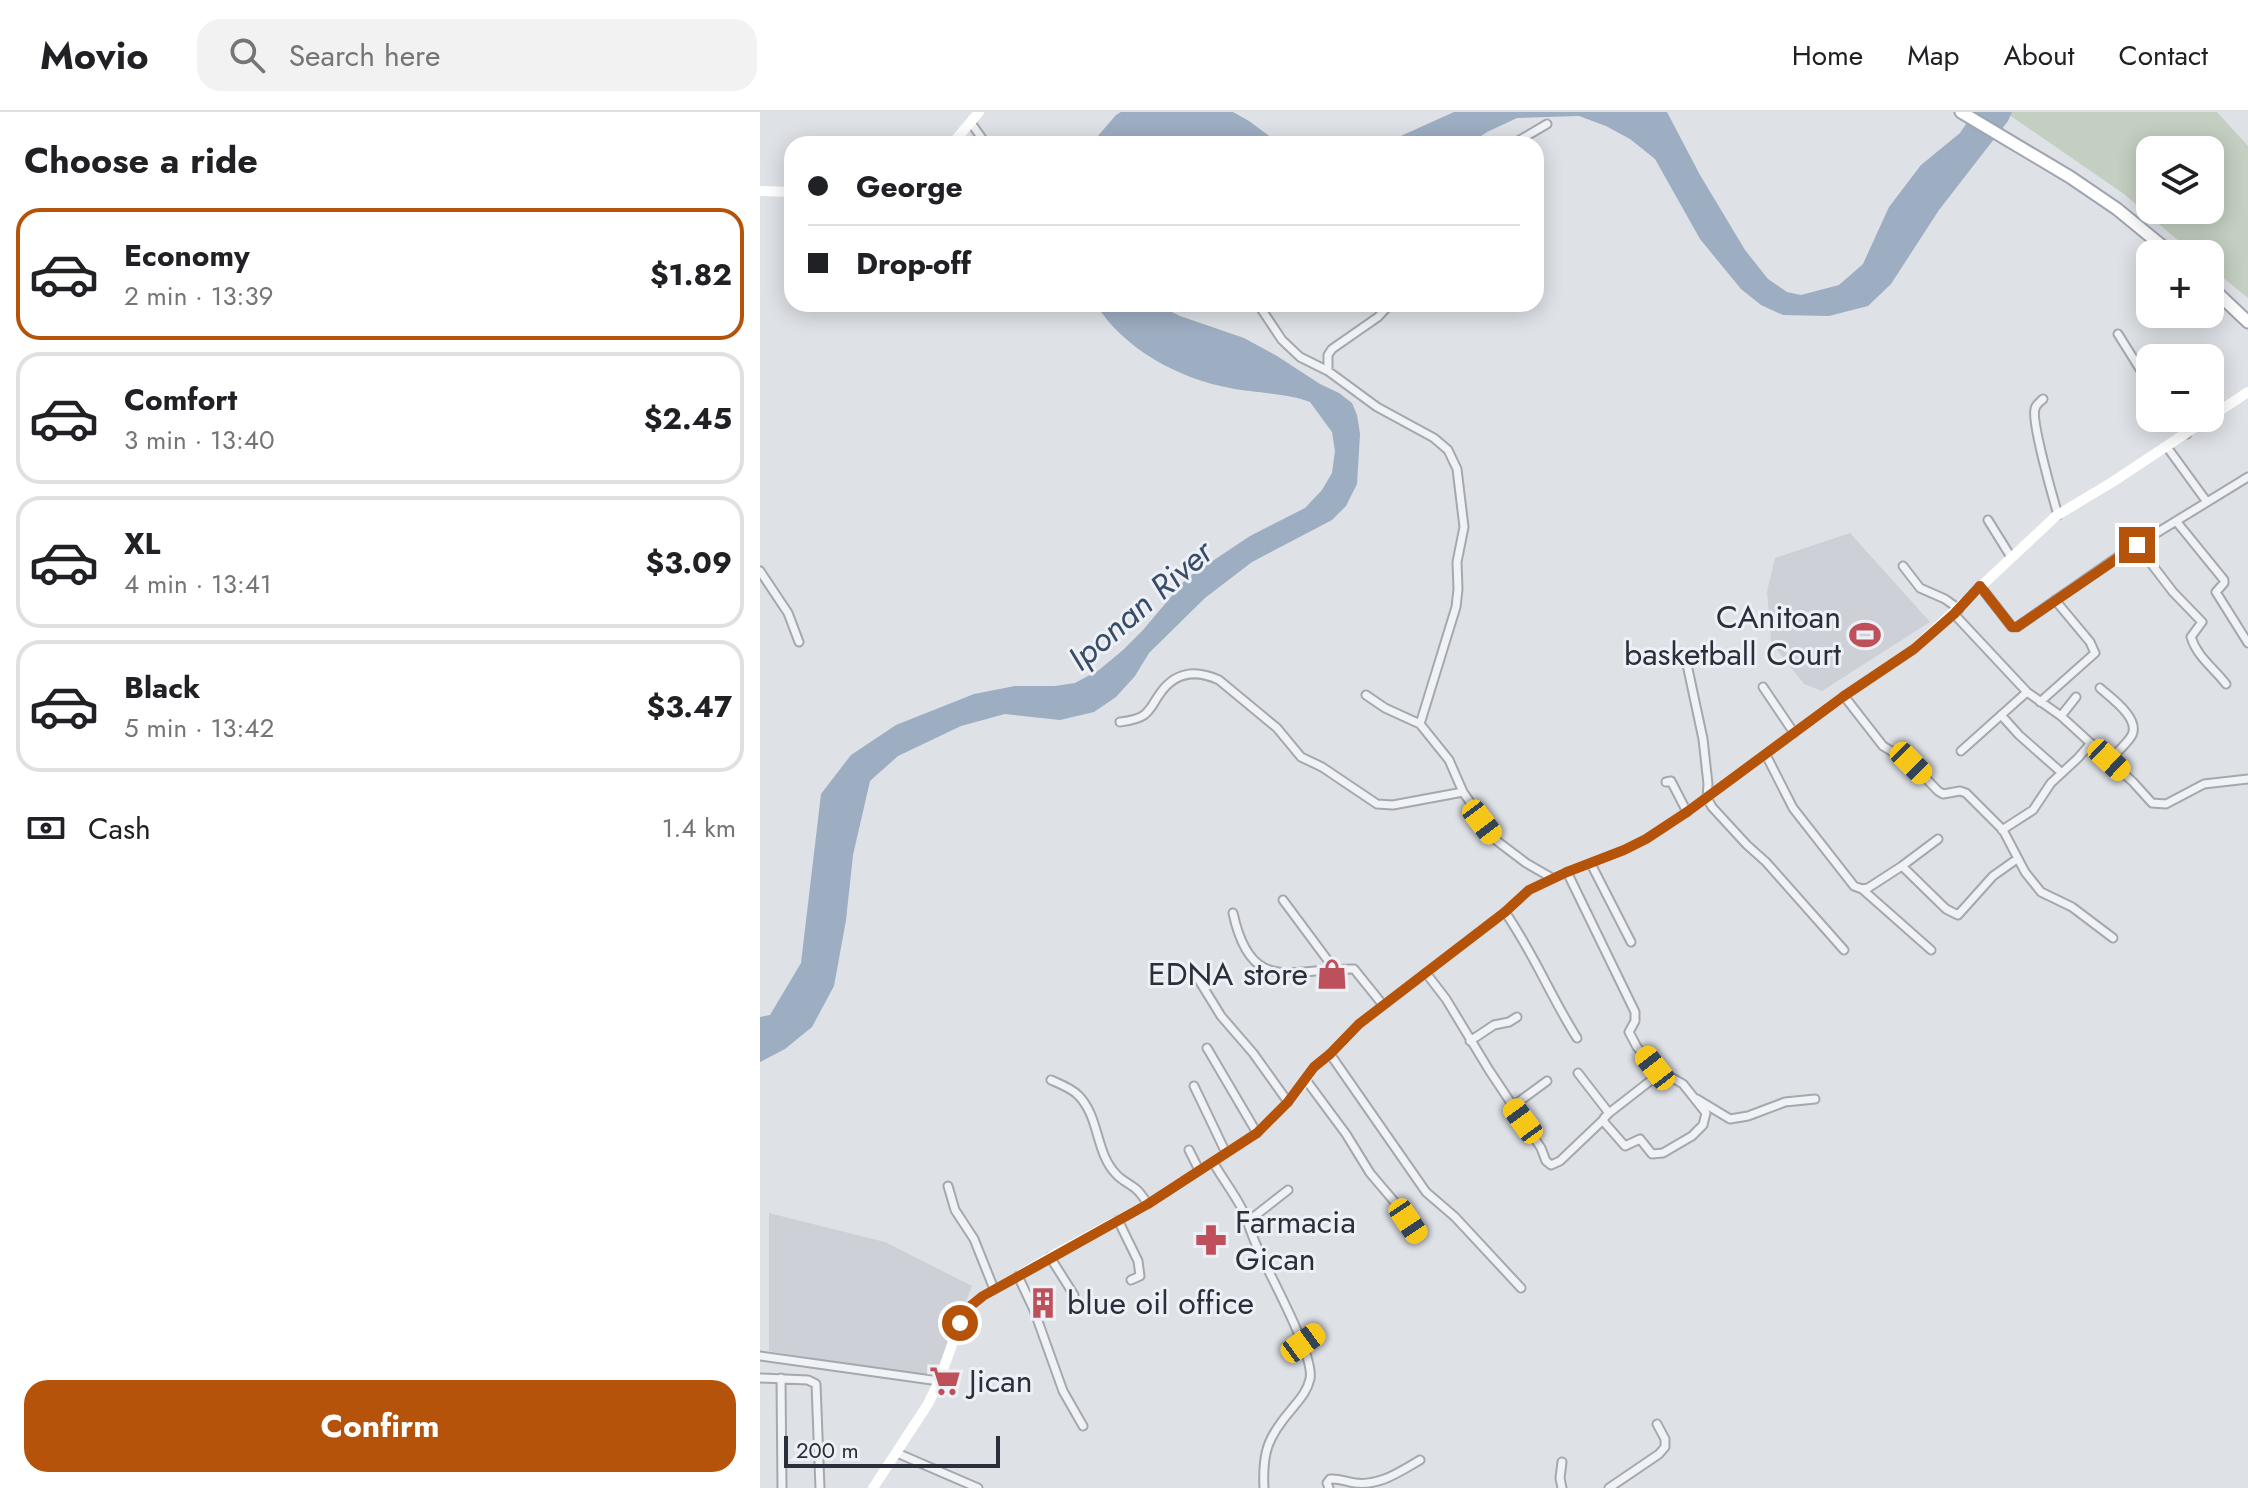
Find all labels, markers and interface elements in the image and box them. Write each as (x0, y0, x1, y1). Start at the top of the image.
search box (197, 19, 757, 91)
text: Movio (40, 28, 149, 83)
icon: search (225, 33, 269, 77)
text: Search here (289, 34, 440, 77)
text: Home (1792, 35, 1863, 76)
text: Map (1907, 35, 1959, 76)
text: About (2003, 35, 2075, 76)
text: Contact (2119, 35, 2208, 76)
text: Choose a ride (24, 134, 258, 186)
map controls (2136, 136, 2224, 432)
button: layers (2136, 136, 2224, 224)
text: George (856, 165, 963, 208)
text: Economy (124, 234, 250, 277)
icon: car (28, 238, 100, 310)
button: + (2136, 240, 2224, 328)
text: Drop-off (856, 242, 971, 285)
text: $1.82 (650, 253, 732, 296)
text: 2 min · 13:39 (124, 277, 274, 315)
button: − (2136, 344, 2224, 432)
text: Comfort (124, 378, 237, 421)
icon: car (28, 382, 100, 454)
text: $2.45 (644, 397, 732, 440)
text: 3 min · 13:40 (124, 421, 275, 459)
text: XL (124, 522, 160, 565)
icon: car (28, 526, 100, 598)
water label: Iponan River (1057, 527, 1225, 682)
route end (2119, 527, 2155, 563)
text: $3.09 (646, 541, 732, 584)
text: 4 min · 13:41 (124, 565, 272, 603)
place label: CAnitoan basketball Court (1624, 594, 1841, 677)
sports icon: CAnitoan basketball Court (1848, 618, 1882, 652)
text: Black (124, 666, 200, 709)
icon: car (28, 670, 100, 742)
text: $3.47 (646, 685, 732, 728)
text: 5 min · 13:42 (124, 709, 274, 747)
car (2083, 735, 2135, 785)
car (1886, 738, 1936, 788)
car (1458, 796, 1506, 848)
icon: cash (24, 806, 68, 850)
text: Cash (88, 807, 151, 850)
text: 1.4 km (662, 809, 736, 847)
place label: EDNA store (1148, 951, 1308, 997)
shop icon: EDNA store (1315, 957, 1349, 991)
car (1631, 1042, 1679, 1094)
car (1499, 1095, 1547, 1147)
car (1385, 1194, 1431, 1248)
place label: Farmacia Gican (1235, 1199, 1356, 1282)
pharmacy icon: Farmacia Gican (1194, 1223, 1228, 1257)
place label: blue oil office (1067, 1280, 1254, 1326)
building icon: blue oil office (1026, 1286, 1060, 1320)
route start (942, 1305, 978, 1341)
car (1277, 1319, 1329, 1367)
place label: Jican (965, 1358, 1033, 1404)
supermarket icon: Jican (928, 1364, 962, 1398)
button: Confirm (24, 1380, 736, 1472)
scale bar (784, 1432, 1000, 1468)
text: 200 m (796, 1434, 859, 1466)

